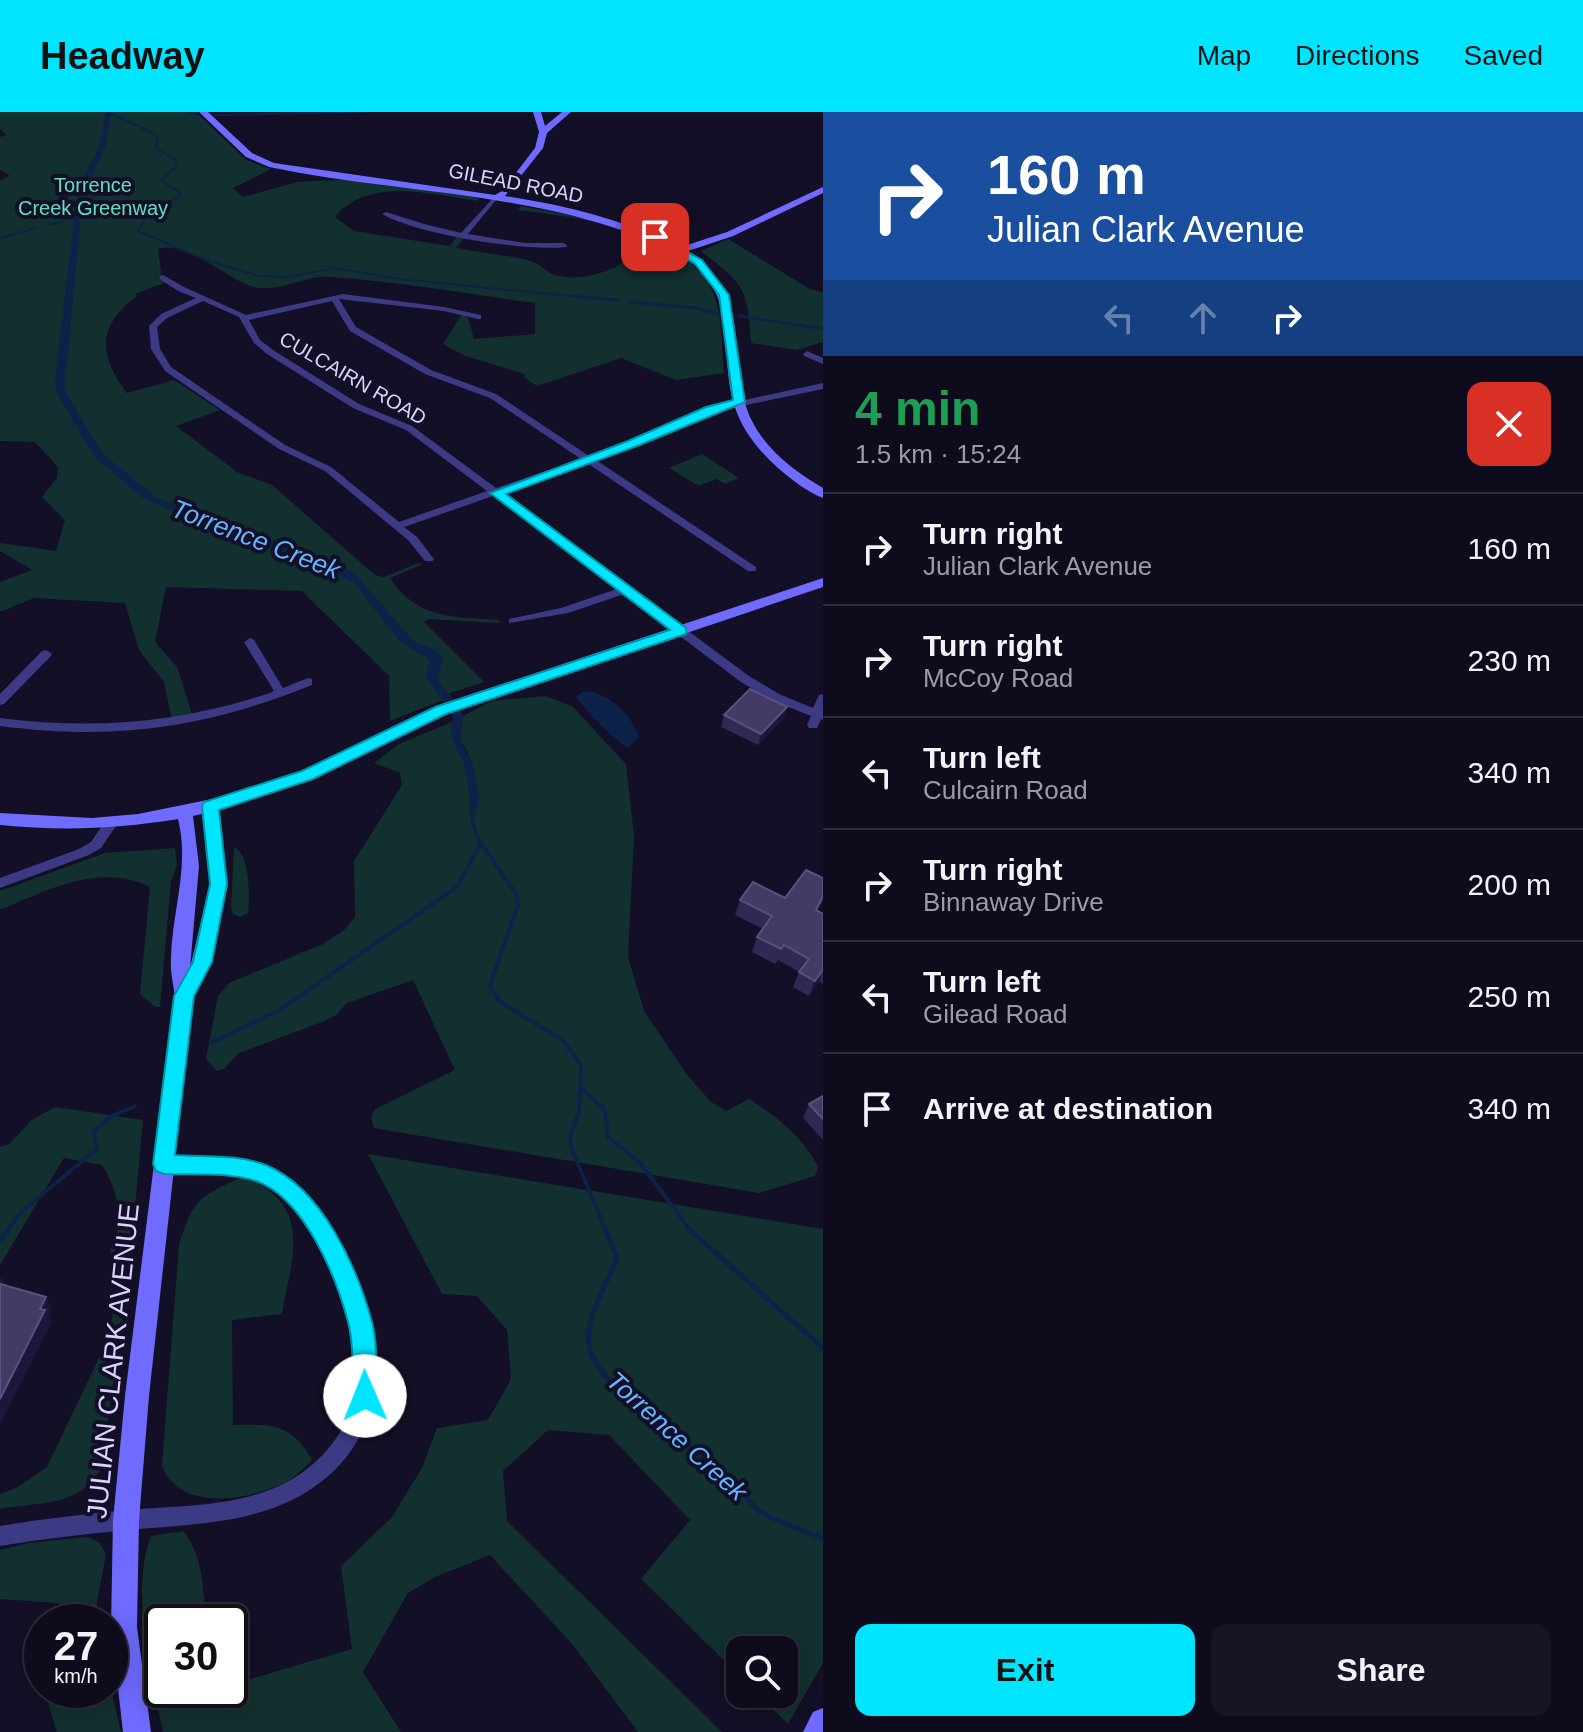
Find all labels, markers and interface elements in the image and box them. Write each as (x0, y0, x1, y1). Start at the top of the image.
text: Headway (40, 35, 205, 77)
text: Map (1197, 40, 1251, 71)
text: Directions (1295, 40, 1420, 71)
text: Saved (1464, 40, 1543, 71)
text: 160 m (987, 143, 1146, 206)
icon: right (855, 144, 959, 248)
street label: GILEAD ROAD (447, 159, 585, 207)
park label: Torrence Creek Greenway (18, 174, 168, 219)
pin (621, 203, 689, 271)
text: Julian Clark Avenue (987, 209, 1305, 250)
icon: arrive (633, 215, 677, 259)
icon: left (1097, 296, 1141, 340)
icon: ahead (1181, 296, 1225, 340)
icon: right (1265, 296, 1309, 340)
street label: CULCAIRN ROAD (276, 327, 430, 429)
text: 4 min (855, 382, 980, 435)
button: close (1467, 382, 1551, 466)
text: 1.5 km · 15:24 (855, 439, 1021, 469)
water label: Torrence Creek (167, 493, 346, 586)
text: Turn right (923, 517, 1062, 550)
icon: right (855, 527, 899, 571)
text: 160 m (1468, 532, 1551, 565)
text: Julian Clark Avenue (923, 551, 1152, 581)
text: Turn right (923, 629, 1062, 662)
icon: right (855, 639, 899, 683)
text: 230 m (1468, 644, 1551, 677)
text: McCoy Road (923, 663, 1073, 693)
text: Turn left (923, 741, 1041, 774)
icon: left (855, 751, 899, 795)
text: 340 m (1468, 756, 1551, 789)
text: Culcairn Road (923, 775, 1088, 805)
text: Turn right (923, 853, 1062, 886)
icon: right (855, 863, 899, 907)
text: 200 m (1468, 868, 1551, 901)
text: Binnaway Drive (923, 887, 1104, 917)
text: Turn left (923, 965, 1041, 998)
icon: left (855, 975, 899, 1019)
text: 250 m (1468, 980, 1551, 1013)
text: Gilead Road (923, 999, 1068, 1029)
icon: arrive (855, 1087, 899, 1131)
text: Arrive at destination (923, 1092, 1213, 1125)
text: 340 m (1468, 1092, 1551, 1125)
street label: JULIAN CLARK AVENUE (81, 1202, 145, 1520)
position arrow (323, 1354, 407, 1438)
water label: Torrence Creek (601, 1365, 755, 1508)
speed limit sign: 30 (144, 1604, 248, 1708)
text: 27 (54, 1624, 98, 1668)
button: Exit (855, 1624, 1195, 1716)
button: Share (1211, 1624, 1551, 1716)
map controls (726, 1636, 798, 1708)
button: search (726, 1636, 798, 1708)
text: km/h (54, 1665, 98, 1687)

